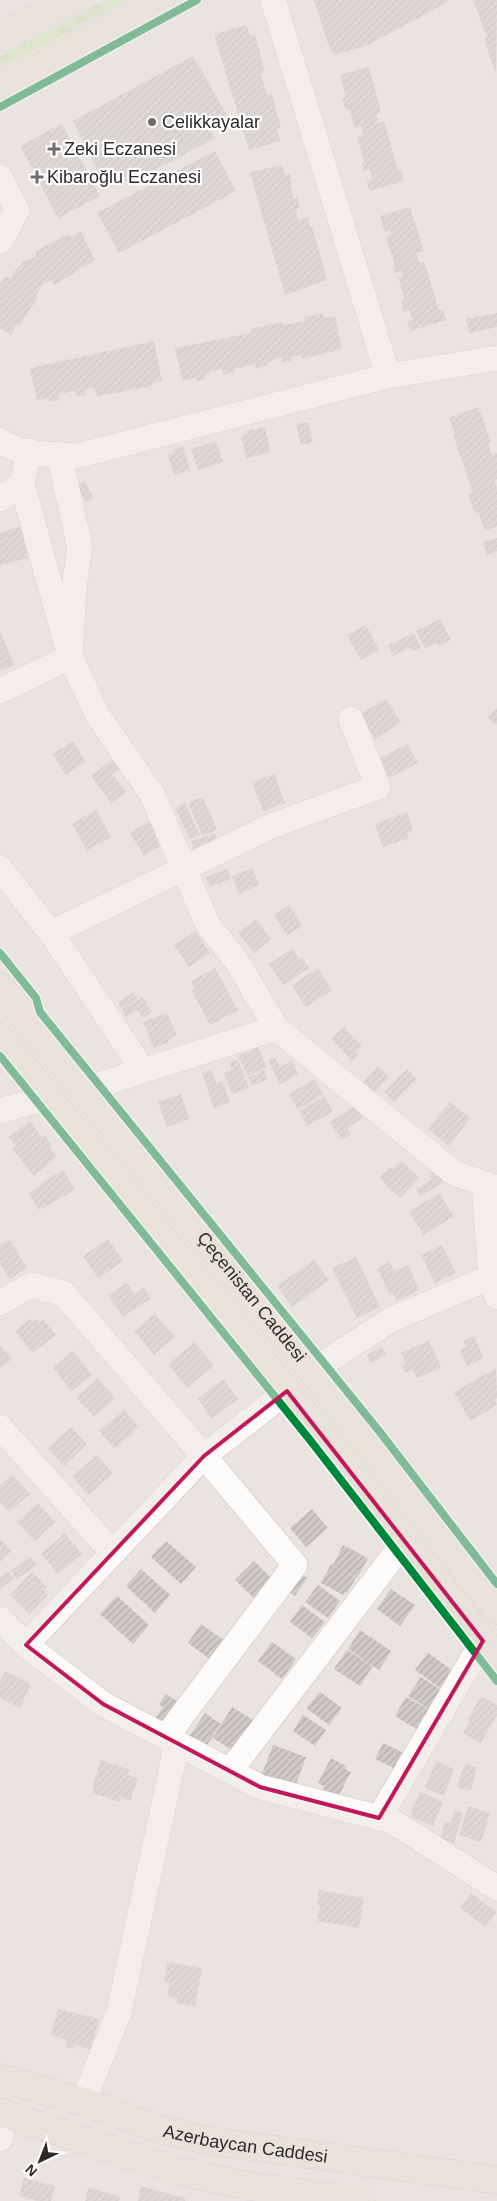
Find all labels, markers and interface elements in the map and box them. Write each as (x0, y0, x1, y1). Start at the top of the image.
place label: Celikkayalar (162, 112, 260, 132)
marker: Celikkayalar (146, 116, 158, 128)
place label: Zeki Eczanesi (64, 139, 176, 159)
marker: Zeki Eczanesi (48, 143, 60, 155)
place label: Kibaroğlu Eczanesi (47, 167, 201, 187)
marker: Kibaroğlu Eczanesi (31, 171, 43, 183)
street label: Çeçenistan Caddesi (193, 1228, 310, 1366)
street label: Azerbaycan Caddesi (161, 2121, 329, 2167)
north arrow (15, 2136, 65, 2186)
text: N (22, 2161, 40, 2180)

